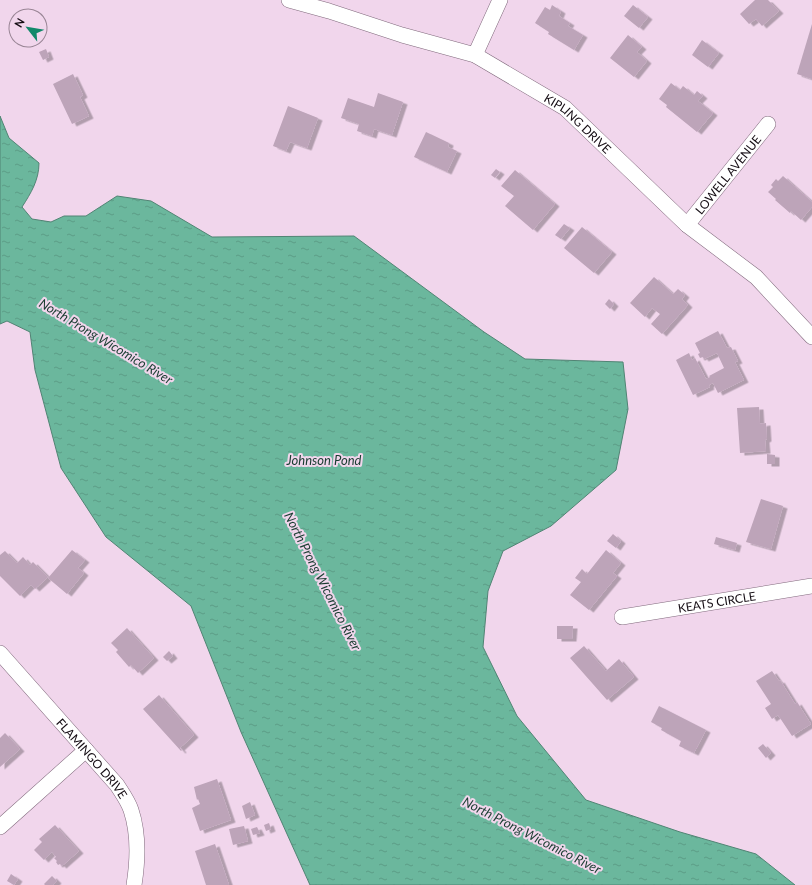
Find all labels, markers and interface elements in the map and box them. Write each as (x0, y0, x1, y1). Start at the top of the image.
north arrow (8, 8, 48, 48)
text: N (11, 16, 27, 30)
street label: KIPLING DRIVE (542, 90, 615, 156)
street label: LOWELL AVENUE (692, 132, 764, 217)
water label: North Prong Wicomico River (36, 295, 176, 388)
water label: Johnson Pond (286, 452, 362, 468)
water label: North Prong Wicomico River (281, 509, 365, 653)
street label: KEATS CIRCLE (677, 588, 757, 615)
street label: FLAMINGO DRIVE (54, 715, 131, 801)
water label: North Prong Wicomico River (460, 793, 604, 877)

